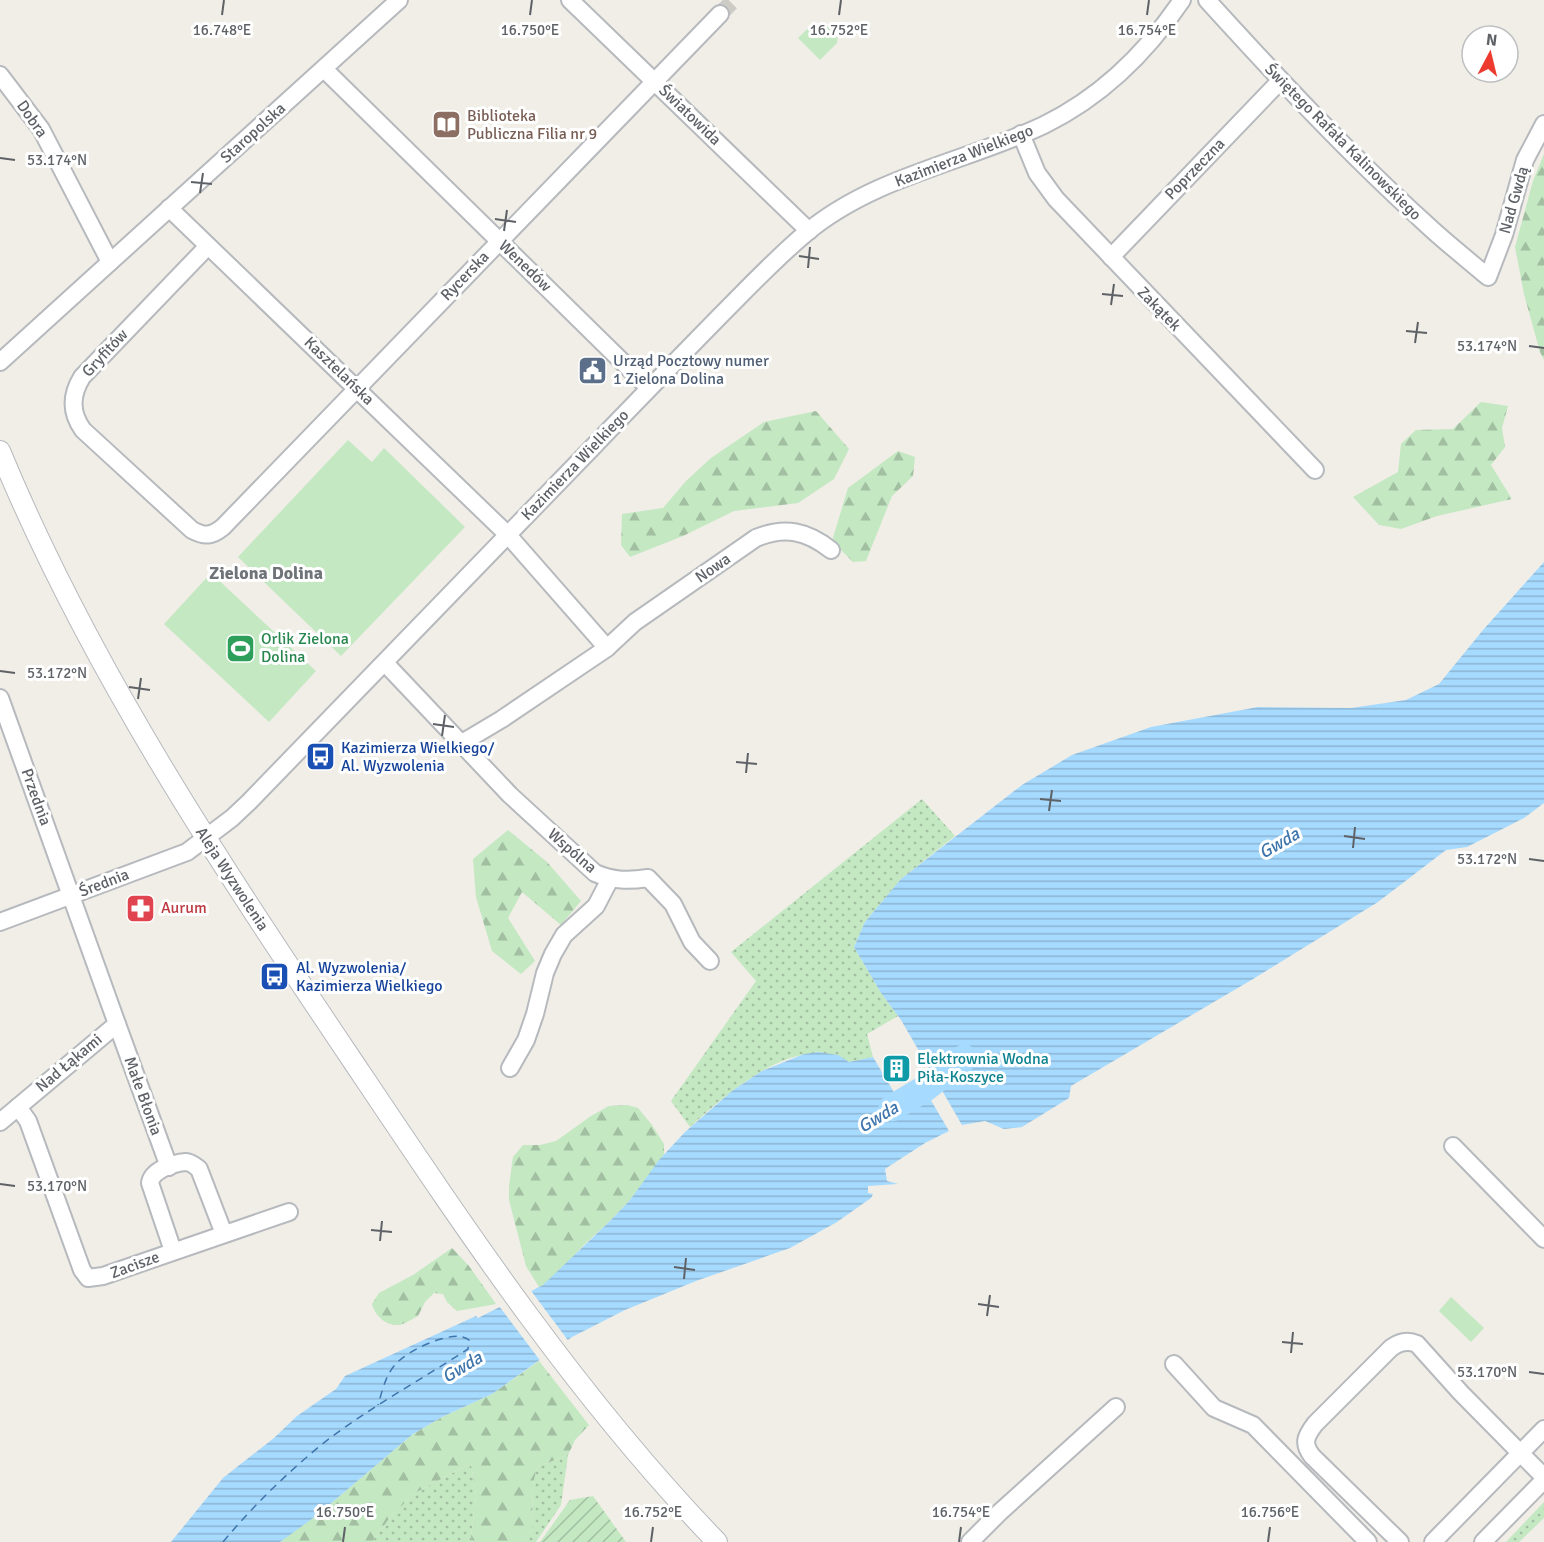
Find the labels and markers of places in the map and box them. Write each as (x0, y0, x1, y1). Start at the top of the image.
place label: Biblioteka Publiczna Filia nr 9 (467, 106, 597, 144)
library icon: Biblioteka Publiczna Filia nr 9 (430, 109, 462, 141)
place label: Urząd Pocztowy numer 1 Zielona Dolina (613, 351, 769, 389)
public building icon: Urząd Pocztowy numer 1 Zielona Dolina (576, 354, 608, 386)
place label: Orlik Zielona Dolina (261, 629, 349, 667)
sports icon: Orlik Zielona Dolina (224, 632, 256, 664)
place label: Kazimierza Wielkiego/ Al. Wyzwolenia (341, 738, 495, 776)
bus stop icon: Kazimierza Wielkiego/ Al. Wyzwolenia (304, 741, 336, 773)
pharmacy icon: Aurum (124, 892, 156, 924)
place label: Aurum (161, 898, 207, 918)
place label: Al. Wyzwolenia/ Kazimierza Wielkiego (296, 958, 443, 996)
bus stop icon: Al. Wyzwolenia/ Kazimierza Wielkiego (259, 961, 291, 993)
place label: Elektrownia Wodna Piła-Koszyce (917, 1049, 1049, 1087)
building icon: Elektrownia Wodna Piła-Koszyce (880, 1052, 912, 1084)

